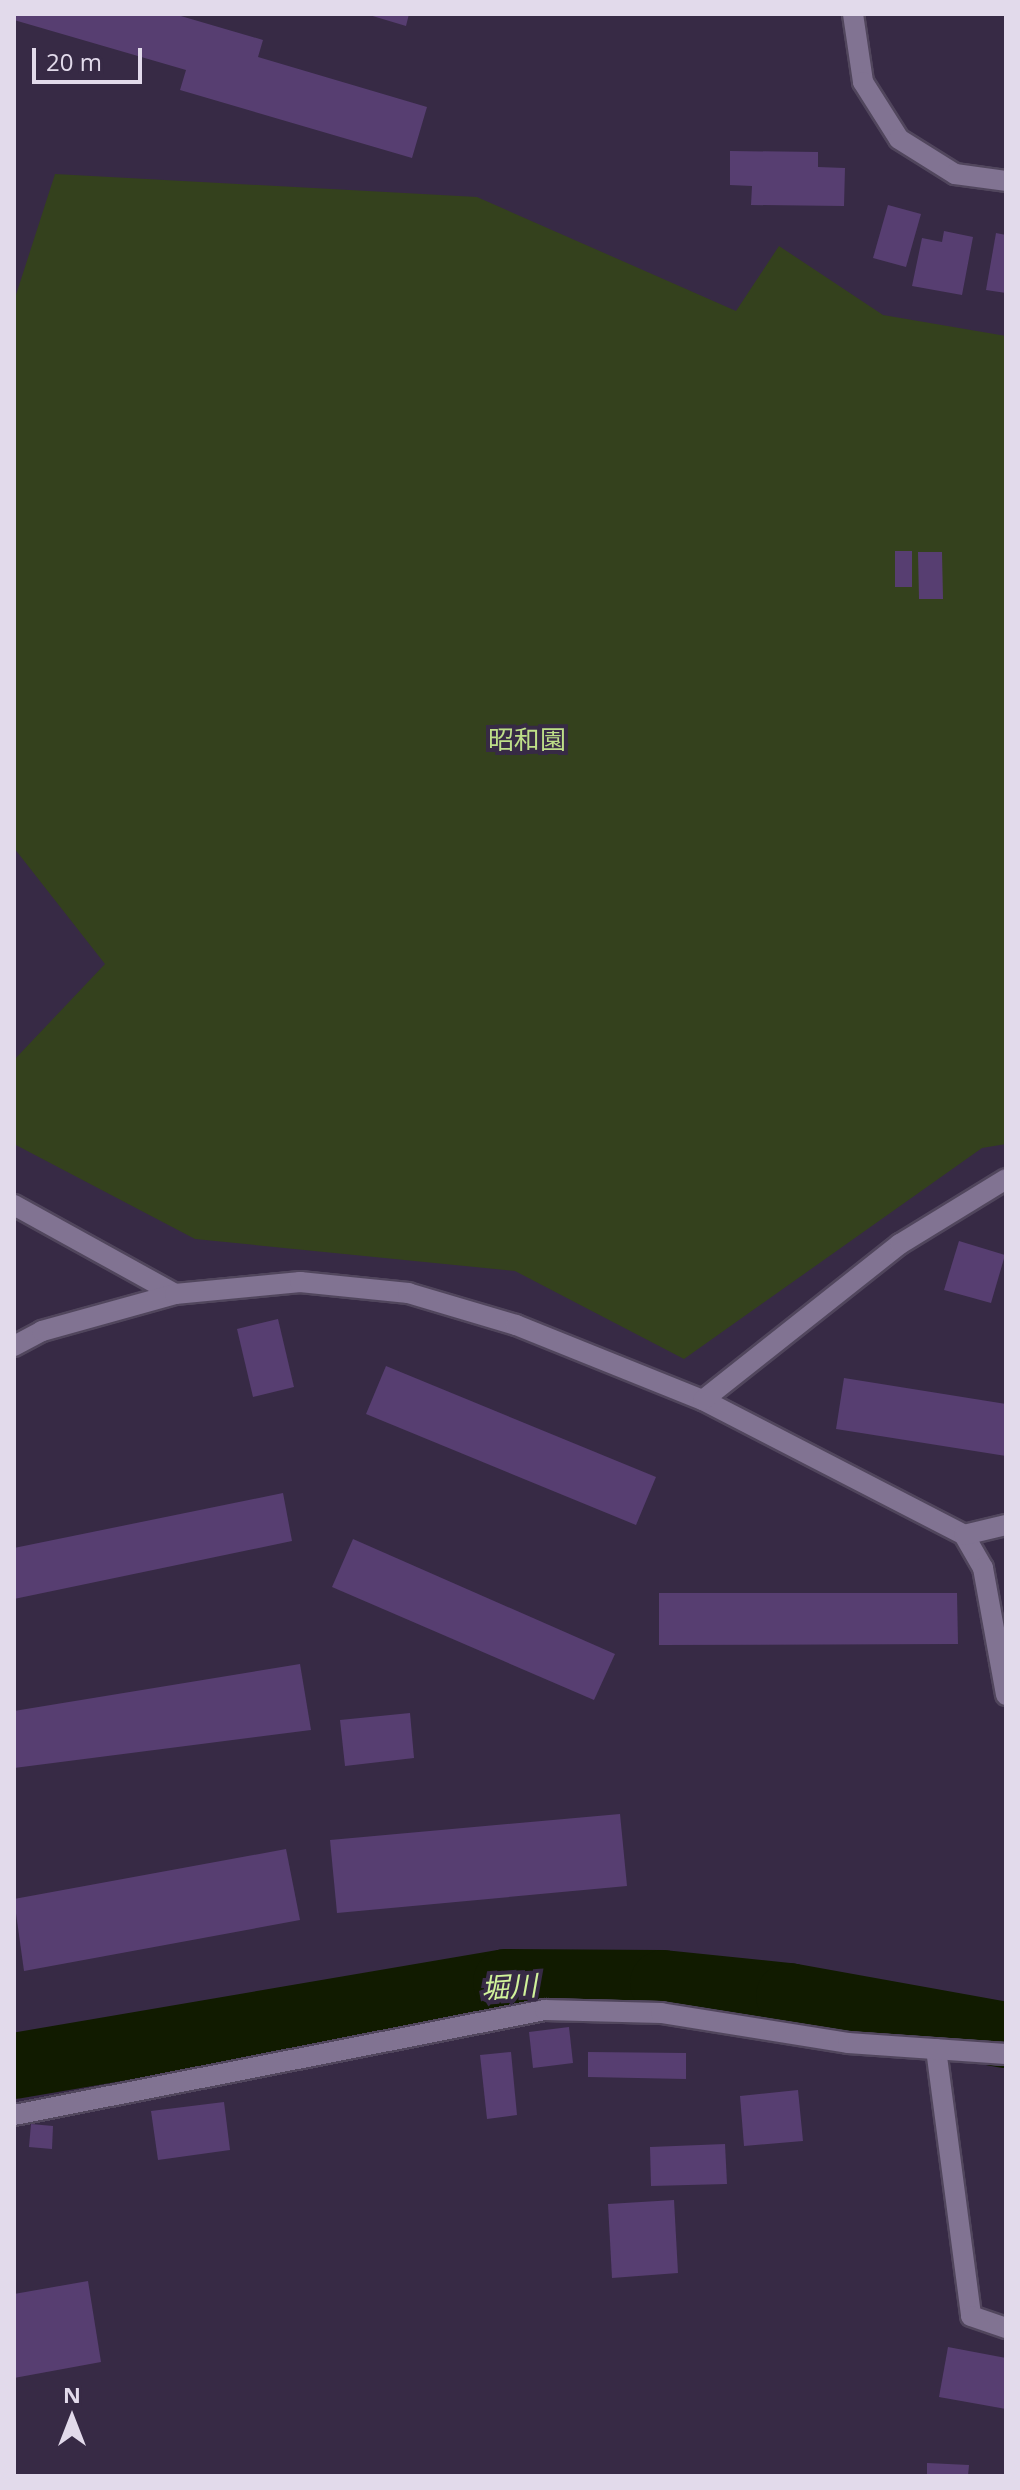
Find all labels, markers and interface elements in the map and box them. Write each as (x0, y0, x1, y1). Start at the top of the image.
scale bar (36, 32, 146, 82)
text: 20 m (46, 45, 102, 78)
park label: 昭和園 (488, 724, 566, 756)
water label: 堀川 (480, 1967, 538, 2005)
north arrow (32, 2378, 112, 2458)
text: N (63, 2379, 81, 2409)

